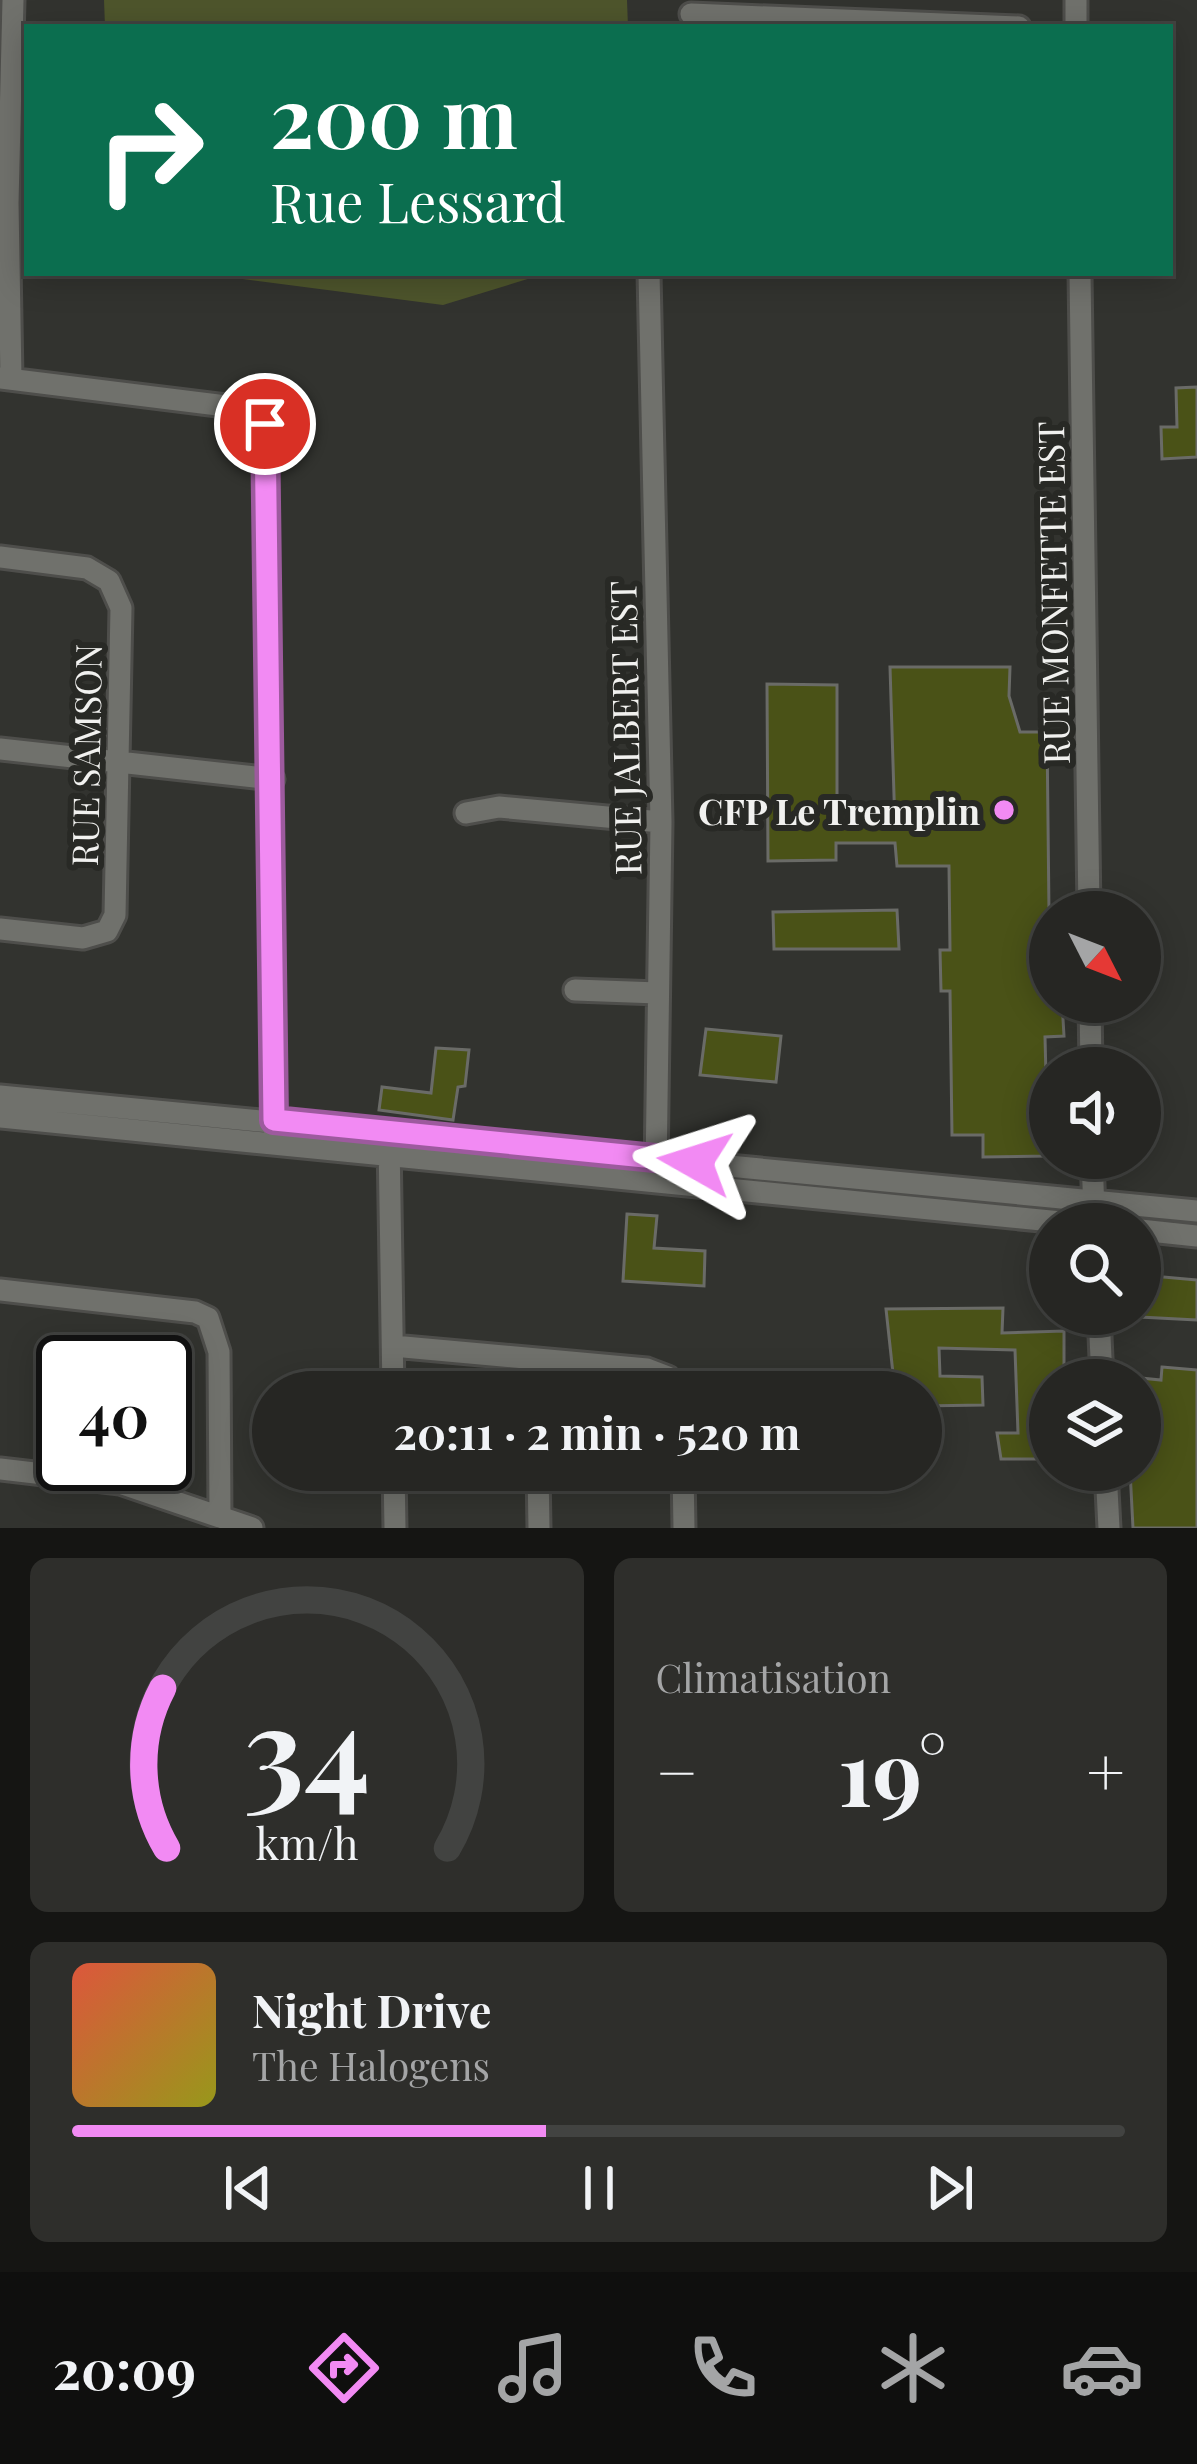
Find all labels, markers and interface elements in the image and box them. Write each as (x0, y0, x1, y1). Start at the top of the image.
text: 200 m (270, 58, 518, 170)
icon: right (72, 72, 228, 228)
text: Rue Lessard (270, 165, 566, 237)
pin (214, 373, 316, 475)
icon: arrive (232, 391, 298, 457)
street label: RUE MONFETTE EST (1025, 421, 1079, 765)
street label: RUE JALBERT EST (597, 580, 651, 876)
street label: RUE SAMSON (59, 643, 111, 867)
place label: CFP Le Tremplin (698, 786, 980, 834)
marker: CFP Le Tremplin (991, 797, 1017, 823)
north arrow (1029, 891, 1161, 1023)
map controls (1029, 891, 1161, 1491)
button: sound (1029, 1047, 1161, 1179)
position arrow (632, 1099, 758, 1225)
button: search (1029, 1203, 1161, 1335)
speed limit sign: 40 (36, 1335, 192, 1491)
button: layers (1029, 1359, 1161, 1491)
text: 20:11 · 2 min · 520 m (393, 1401, 801, 1461)
text: Climatisation (656, 1651, 891, 1703)
text: 34 (243, 1662, 370, 1828)
text: 19° (838, 1710, 947, 1830)
text: − (656, 1726, 698, 1814)
text: + (1086, 1726, 1125, 1814)
text: km/h (255, 1814, 358, 1871)
text: Night Drive (252, 1979, 491, 2039)
text: The Halogens (252, 2039, 490, 2091)
icon: previous (215, 2155, 281, 2221)
icon: pause (566, 2155, 632, 2221)
icon: next (917, 2155, 983, 2221)
icon: directions (302, 2326, 386, 2410)
icon: music (491, 2326, 575, 2410)
icon: phone (681, 2326, 765, 2410)
icon: climate (871, 2326, 955, 2410)
icon: car (1060, 2326, 1144, 2410)
text: 20:09 (53, 2332, 196, 2404)

